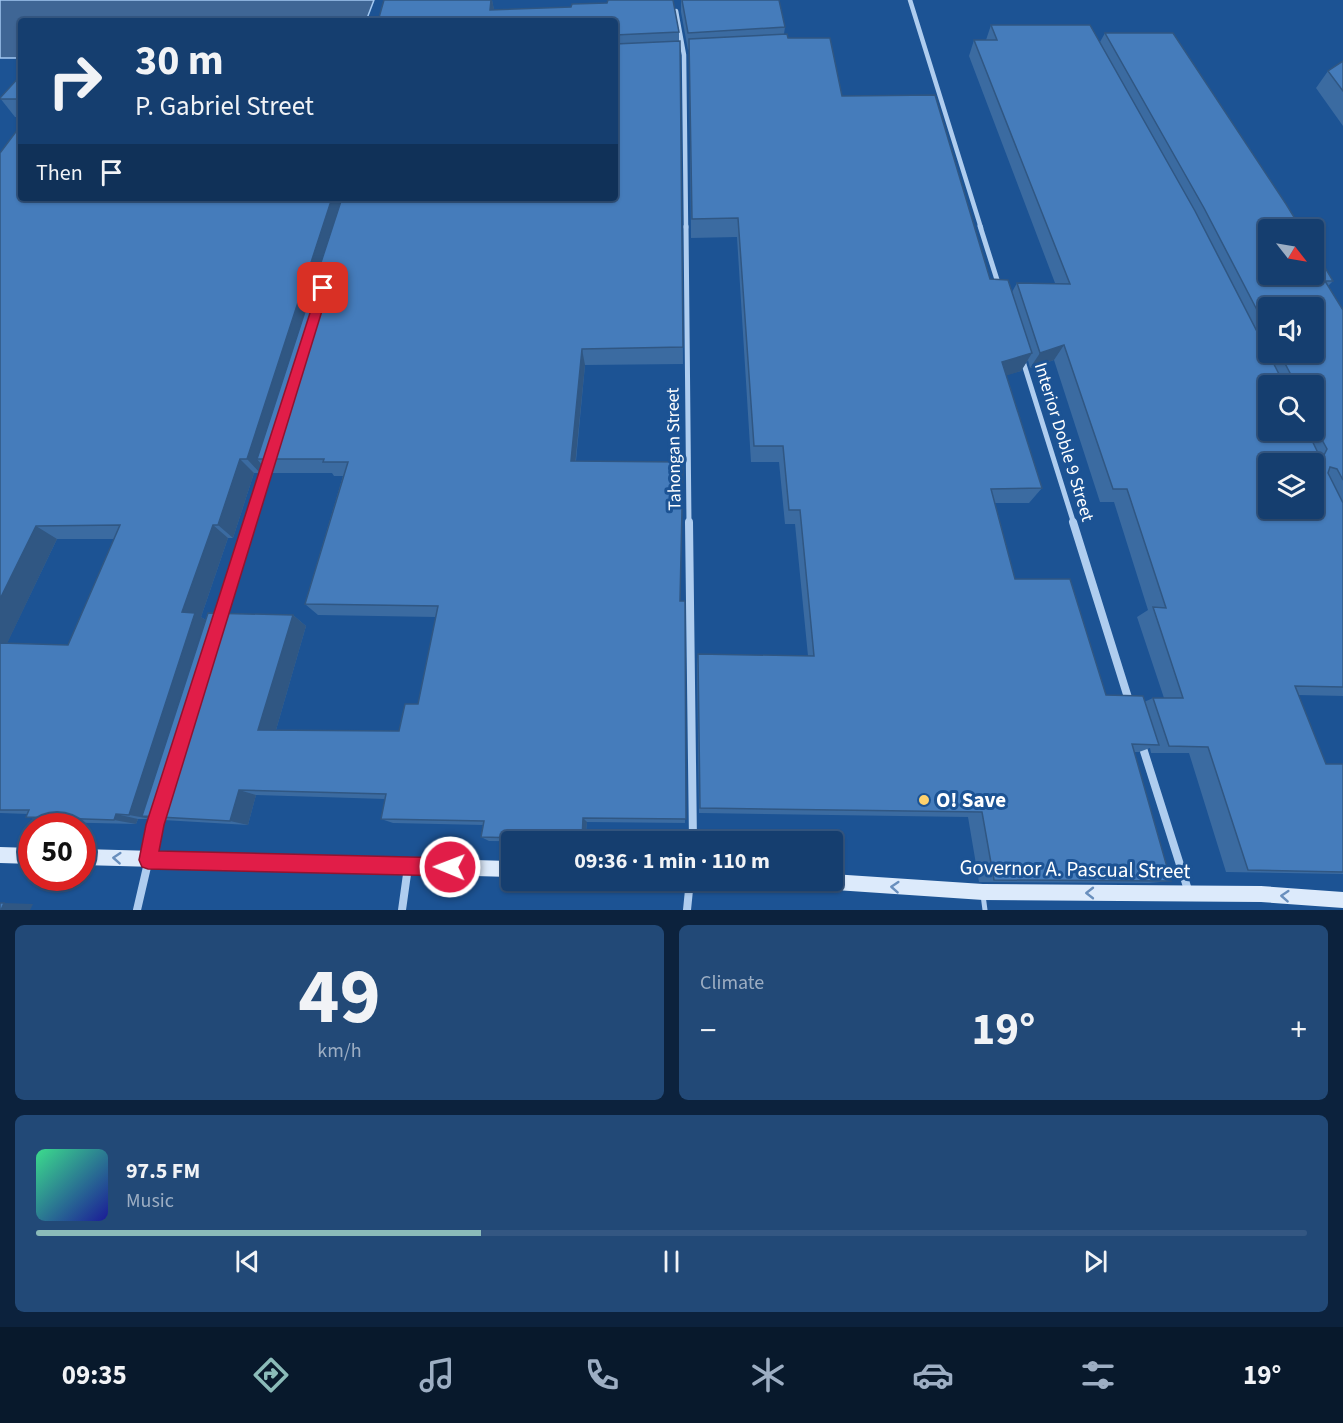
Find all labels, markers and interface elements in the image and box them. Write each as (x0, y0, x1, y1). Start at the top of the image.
text: 30 m (135, 31, 224, 91)
icon: right (36, 42, 114, 120)
text: P. Gabriel Street (135, 87, 314, 126)
icon: arrive (95, 156, 128, 189)
text: Then (36, 157, 83, 189)
north arrow (1258, 219, 1324, 285)
map controls (1258, 219, 1324, 519)
pin (297, 262, 348, 313)
icon: arrive (306, 271, 339, 304)
button: sound (1258, 297, 1324, 363)
street label: Interior Doble 9 Street (1028, 359, 1100, 525)
button: search (1258, 375, 1324, 441)
street label: Tahongan Street (660, 387, 688, 511)
button: layers (1258, 453, 1324, 519)
place label: O! Save (936, 785, 1006, 815)
marker: O! Save (917, 793, 931, 807)
speed limit sign: 50 (18, 813, 96, 891)
position arrow (418, 835, 482, 899)
text: 09:36 · 1 min · 110 m (574, 845, 770, 877)
one-way arrow (113, 852, 122, 865)
street label: Governor A. Pascual Street (959, 852, 1191, 886)
one-way arrow (890, 880, 899, 893)
one-way arrow (1085, 887, 1094, 899)
one-way arrow (1280, 889, 1289, 902)
text: 49 (298, 942, 381, 1053)
text: Climate (700, 969, 764, 997)
text: 19° (972, 998, 1035, 1062)
text: − (700, 1007, 716, 1054)
text: + (1291, 1007, 1307, 1054)
text: km/h (317, 1037, 362, 1065)
text: 97.5 FM (126, 1155, 200, 1187)
text: Music (126, 1187, 174, 1215)
icon: previous (231, 1245, 264, 1278)
icon: pause (655, 1245, 688, 1278)
icon: next (1079, 1245, 1112, 1278)
icon: directions (250, 1354, 292, 1396)
icon: music (416, 1354, 458, 1396)
icon: phone (581, 1354, 623, 1396)
icon: climate (747, 1354, 789, 1396)
icon: car (912, 1354, 954, 1396)
icon: filters (1077, 1354, 1119, 1396)
text: 09:35 (62, 1356, 127, 1395)
text: 19° (1243, 1356, 1281, 1395)

